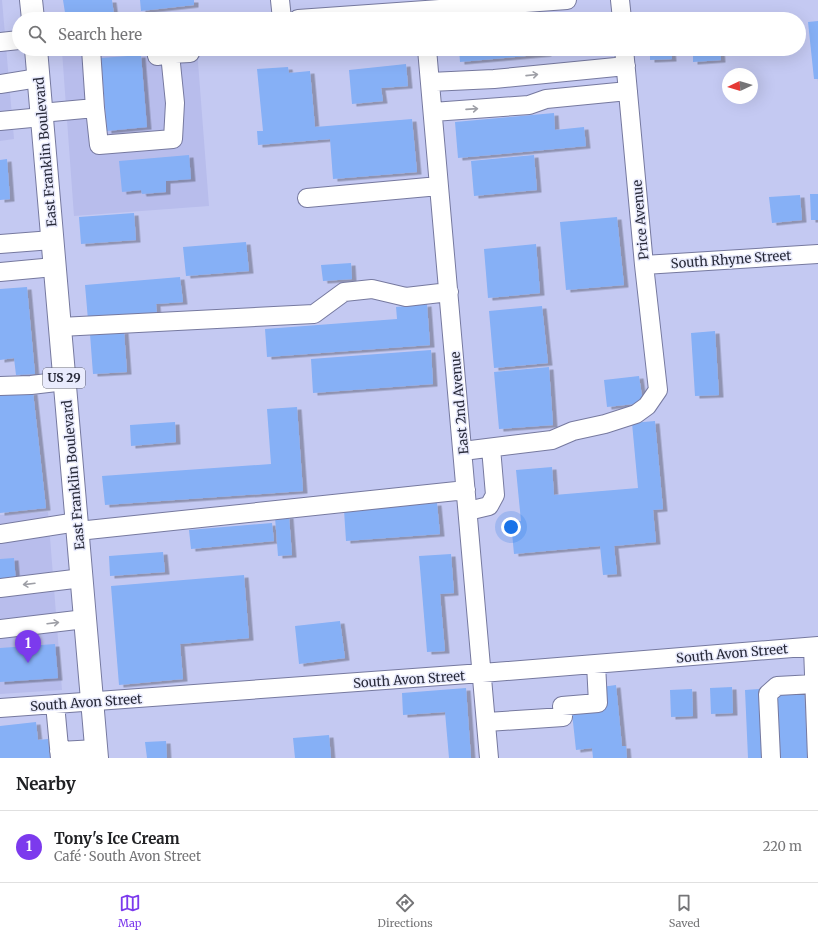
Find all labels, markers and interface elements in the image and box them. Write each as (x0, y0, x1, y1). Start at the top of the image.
search box (12, 12, 806, 56)
icon: search (26, 23, 48, 45)
text: Search here (58, 25, 142, 44)
north arrow (722, 68, 758, 104)
one-way arrow (526, 71, 539, 79)
street label: East Franklin Boulevard (30, 76, 61, 228)
one-way arrow (465, 106, 478, 113)
street label: Price Avenue (629, 179, 652, 261)
street label: South Rhyne Street (670, 247, 792, 272)
street label: East 2nd Avenue (447, 351, 472, 455)
road number: US 29 (43, 368, 85, 388)
street label: East Franklin Boulevard (58, 399, 89, 551)
your location (501, 517, 521, 537)
one-way arrow (23, 580, 36, 588)
one-way arrow (46, 619, 59, 627)
pin: 1 (15, 630, 41, 663)
street label: South Avon Street (675, 640, 789, 667)
street label: South Avon Street (352, 667, 466, 692)
street label: South Avon Street (29, 690, 143, 715)
text: Nearby (16, 773, 76, 795)
text: Tony's Ice Cream (54, 829, 180, 848)
text: 1 (26, 838, 32, 855)
text: 220 m (763, 838, 802, 855)
text: Café · South Avon Street (54, 848, 201, 865)
tab: Map (118, 892, 142, 930)
tab: Directions (378, 892, 433, 930)
tab: Saved (669, 892, 700, 930)

